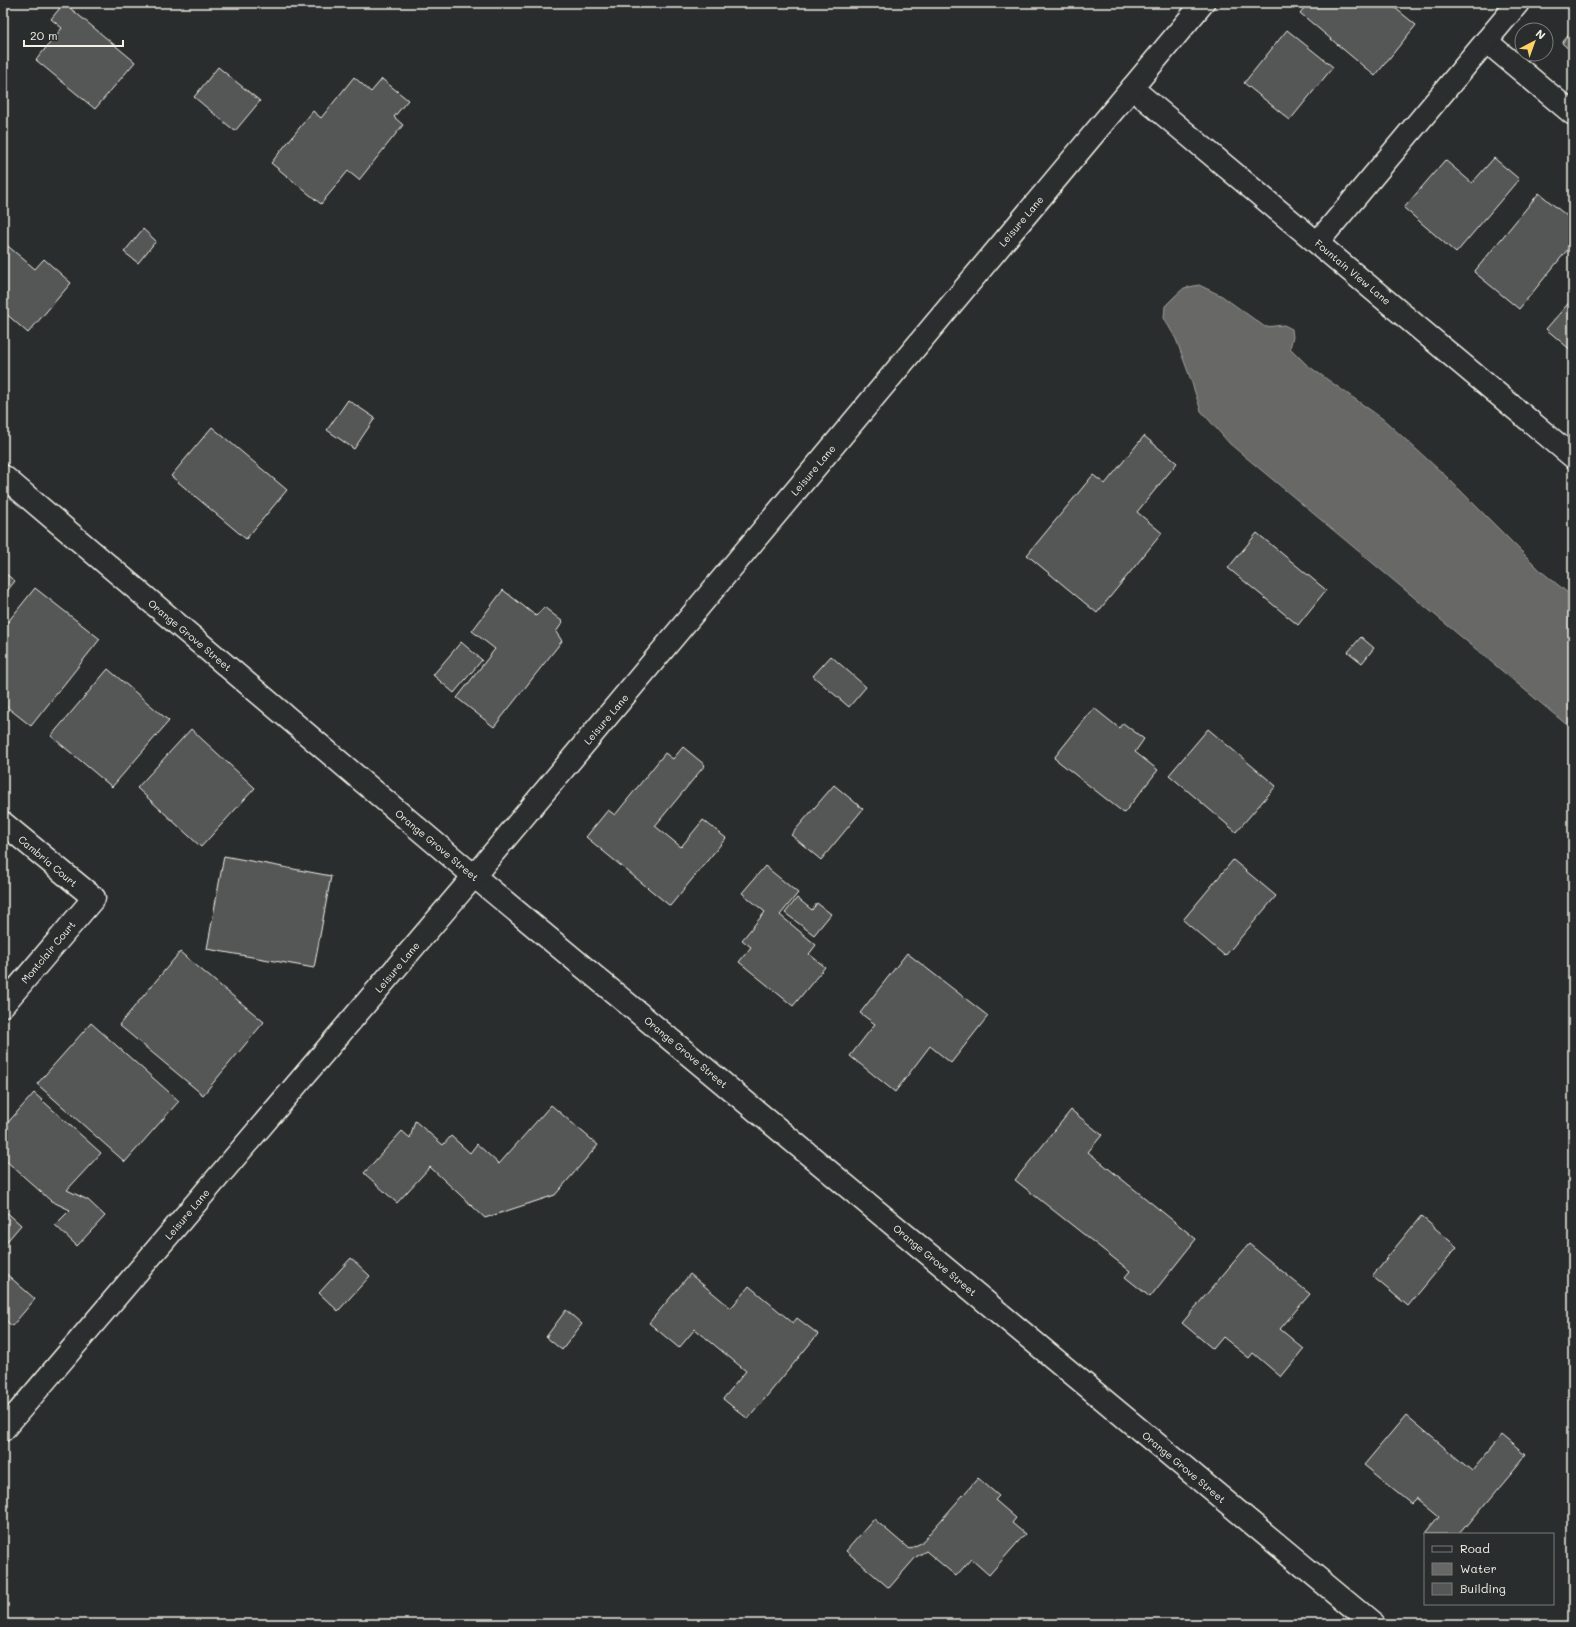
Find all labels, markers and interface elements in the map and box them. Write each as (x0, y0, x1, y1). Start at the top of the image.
scale bar (24, 22, 123, 48)
north arrow (1514, 22, 1554, 62)
text: N (1533, 26, 1549, 42)
text: 20 m (30, 27, 58, 43)
street label: Leisure Lane (996, 193, 1046, 249)
street label: Fountain View Lane (1312, 236, 1394, 308)
street label: Leisure Lane (788, 442, 838, 498)
street label: Orange Grove Street (145, 596, 235, 674)
street label: Leisure Lane (581, 691, 631, 747)
street label: Orange Grove Street (392, 806, 482, 884)
street label: Cambria Court (15, 832, 81, 890)
street label: Montclair Court (18, 918, 78, 986)
street label: Leisure Lane (372, 939, 422, 995)
street label: Orange Grove Street (641, 1013, 731, 1091)
street label: Leisure Lane (162, 1186, 212, 1242)
street label: Orange Grove Street (890, 1221, 980, 1299)
street label: Orange Grove Street (1139, 1428, 1229, 1506)
legend (1424, 1533, 1554, 1605)
text: Road (1460, 1540, 1490, 1556)
text: Water (1460, 1560, 1497, 1576)
text: Building (1460, 1580, 1506, 1596)

